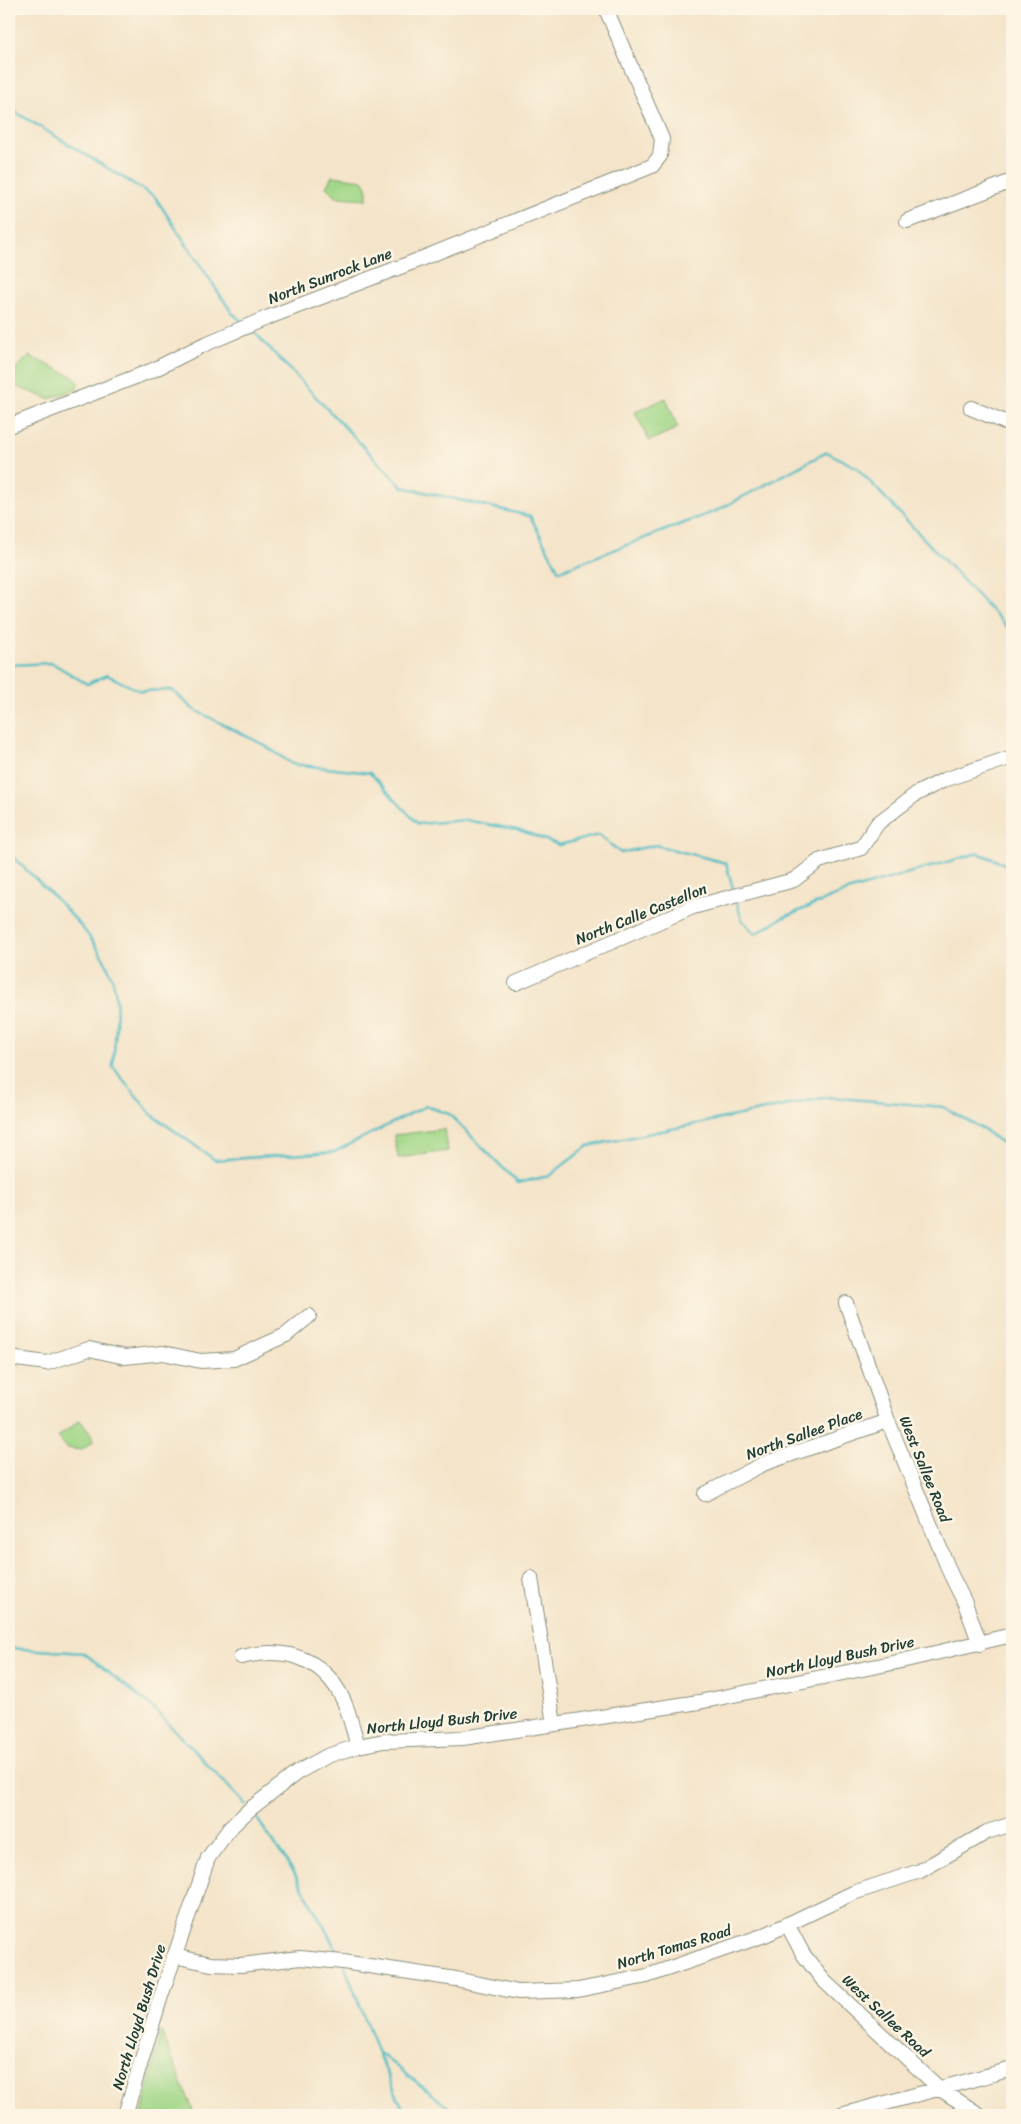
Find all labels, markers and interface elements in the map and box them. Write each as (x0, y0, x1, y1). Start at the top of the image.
street label: North Sunrock Lane (264, 240, 396, 312)
street label: North Calle Castellon (571, 876, 711, 952)
street label: North Sallee Place (742, 1401, 866, 1467)
street label: West Sallee Road (892, 1412, 959, 1527)
street label: North Lloyd Bush Drive (763, 1629, 917, 1685)
street label: North Lloyd Bush Drive (365, 1700, 519, 1742)
street label: North Tomas Road (614, 1917, 736, 1977)
street label: North Lloyd Bush Drive (104, 1941, 174, 2093)
street label: West Sallee Road (836, 1968, 937, 2065)

